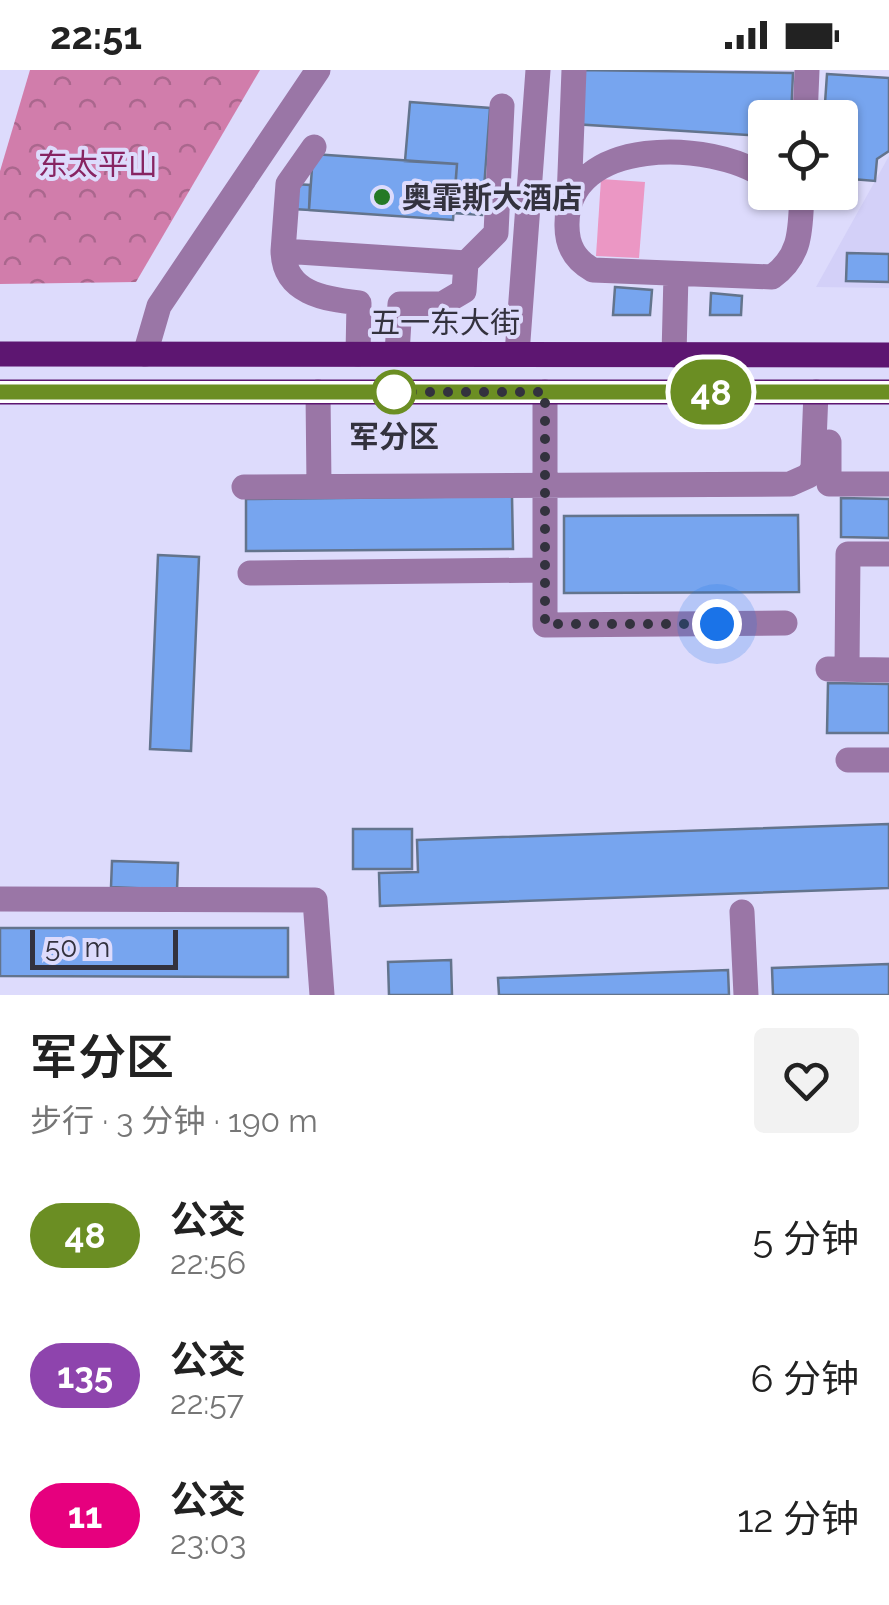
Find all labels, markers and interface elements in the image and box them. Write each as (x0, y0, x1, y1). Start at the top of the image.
text: 22:51 (50, 13, 142, 58)
map controls (748, 100, 858, 210)
button: locate (748, 100, 858, 210)
park label: 东太平山 (38, 147, 158, 182)
place label: 奥霏斯大酒店 (402, 180, 582, 215)
marker: 奥霏斯大酒店 (371, 186, 393, 208)
street label: 五一东大街 (370, 305, 520, 340)
line badge: 48 (666, 360, 756, 424)
marker: 军分区 (373, 371, 415, 413)
text: 48 (690, 372, 732, 413)
place label: 军分区 (349, 419, 439, 454)
your location (692, 599, 742, 649)
scale bar (30, 925, 178, 970)
text: 50 m (45, 931, 110, 964)
button: heart (754, 1028, 859, 1133)
text: 军分区 (30, 1029, 174, 1085)
text: 步行 · 3 分钟 · 190 m (30, 1102, 318, 1139)
text: 公交 (170, 1197, 246, 1242)
text: 48 (64, 1215, 106, 1256)
text: 5 分钟 (753, 1216, 859, 1261)
text: 22:56 (170, 1244, 246, 1281)
text: 公交 (170, 1337, 246, 1382)
text: 135 (57, 1355, 113, 1396)
text: 6 分钟 (750, 1356, 859, 1401)
text: 22:57 (170, 1384, 244, 1421)
text: 公交 (170, 1477, 246, 1522)
text: 11 (68, 1495, 102, 1536)
text: 12 分钟 (737, 1496, 859, 1541)
text: 23:03 (170, 1524, 246, 1561)

